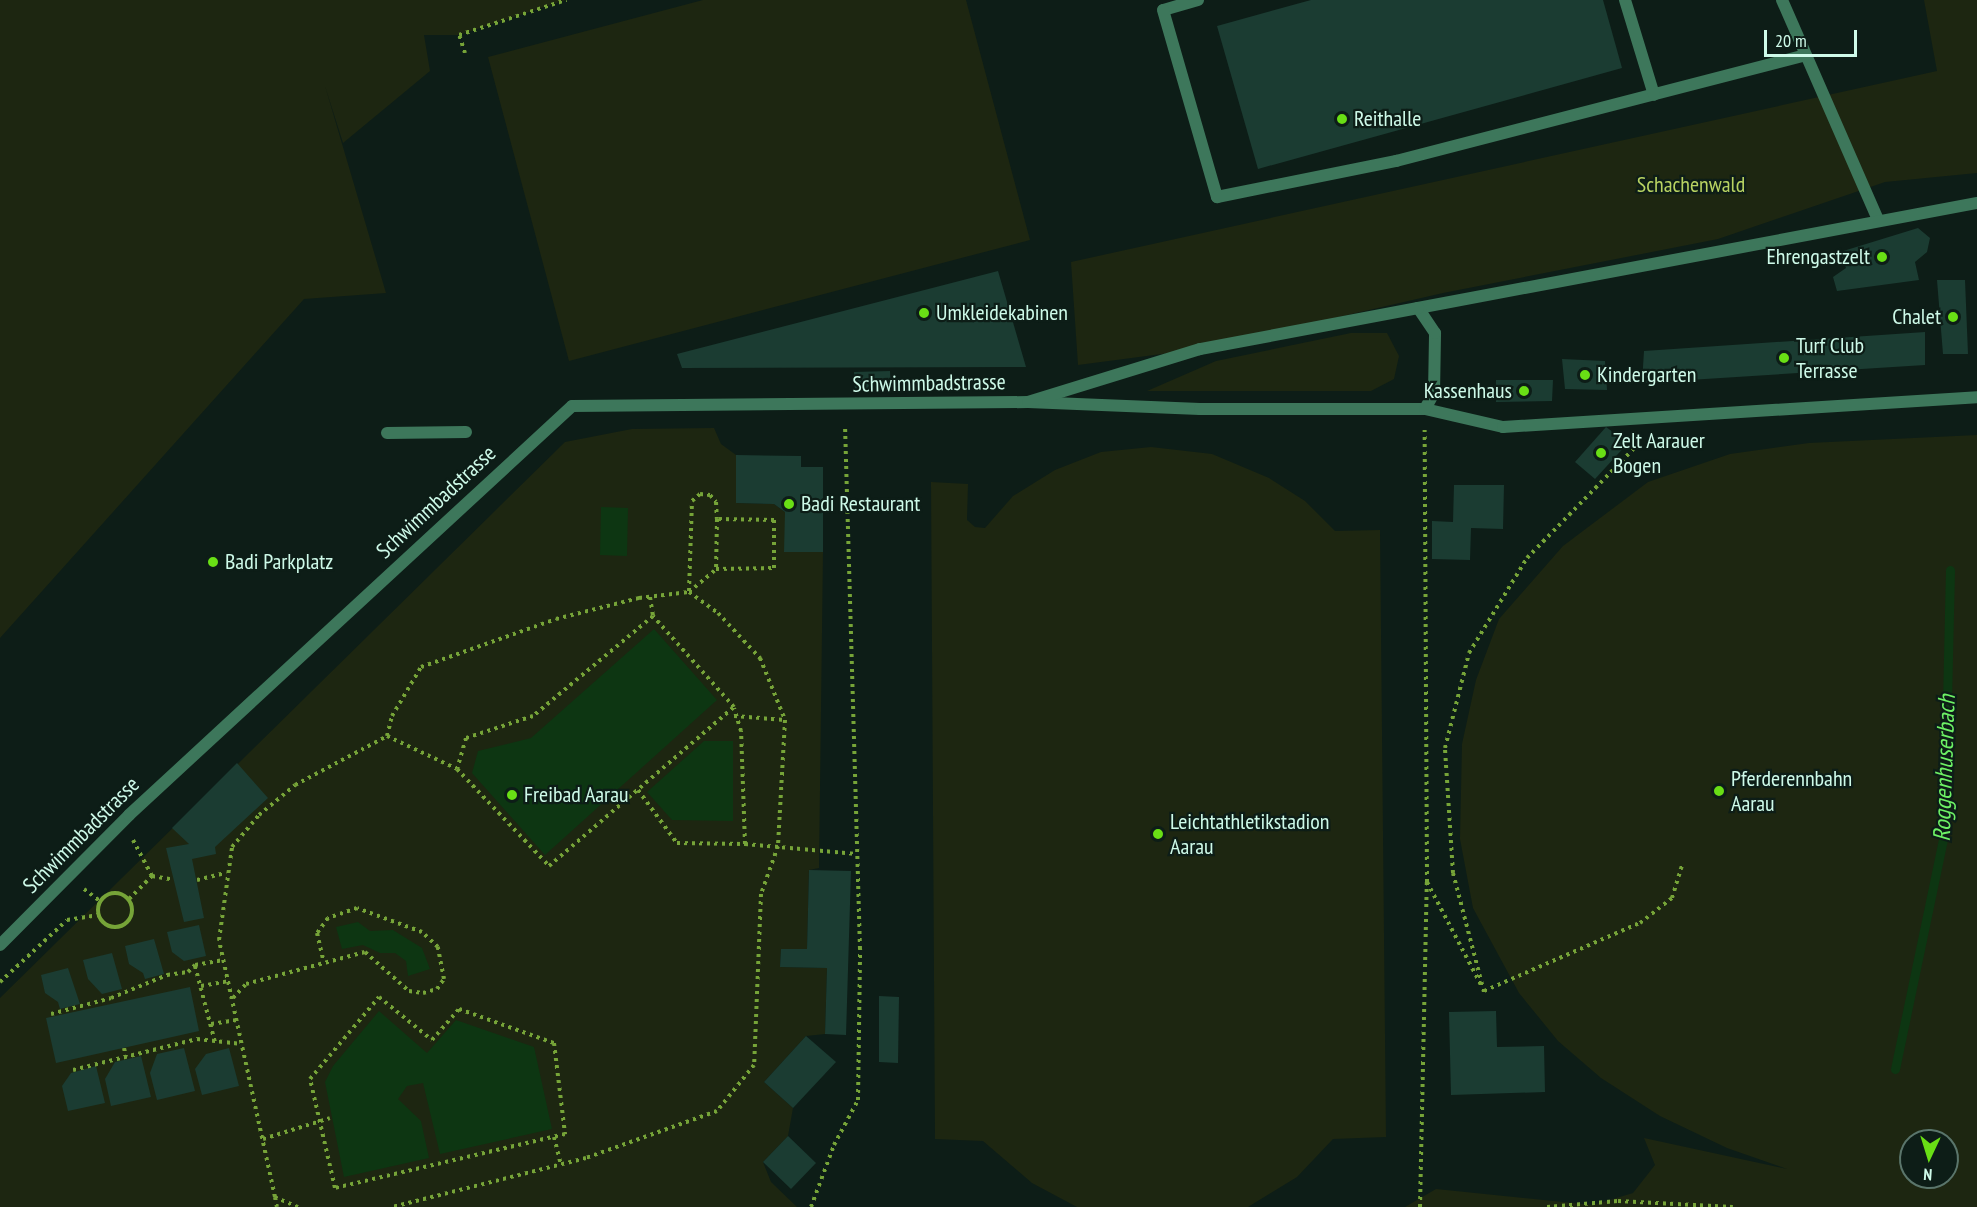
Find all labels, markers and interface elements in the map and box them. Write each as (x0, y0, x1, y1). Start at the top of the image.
scale bar (1767, 18, 1860, 56)
text: 20 m (1775, 29, 1807, 52)
place label: Reithalle (1354, 106, 1421, 132)
marker: Reithalle (1335, 112, 1349, 126)
park label: Schachenwald (1637, 172, 1745, 198)
place label: Ehrengastzelt (1766, 244, 1870, 270)
marker: Ehrengastzelt (1875, 250, 1889, 264)
place label: Umkleidekabinen (936, 300, 1068, 326)
place label: Chalet (1892, 304, 1941, 330)
marker: Umkleidekabinen (917, 306, 931, 320)
marker: Chalet (1946, 310, 1960, 324)
place label: Turf Club Terrasse (1796, 332, 1864, 384)
marker: Turf Club Terrasse (1777, 351, 1791, 365)
place label: Kindergarten (1597, 362, 1696, 388)
street label: Schwimmbadstrasse (852, 368, 1006, 398)
marker: Kindergarten (1578, 368, 1592, 382)
place label: Kassenhaus (1424, 378, 1512, 404)
marker: Kassenhaus (1517, 384, 1531, 398)
place label: Zelt Aarauer Bogen (1613, 427, 1705, 478)
street label: Schwimmbadstrasse (371, 440, 501, 564)
marker: Zelt Aarauer Bogen (1594, 446, 1608, 460)
place label: Badi Restaurant (801, 491, 920, 517)
marker: Badi Restaurant (782, 497, 796, 511)
place label: Badi Parkplatz (225, 549, 333, 575)
marker: Badi Parkplatz (206, 555, 220, 569)
water label: Roggenhuserbach (1927, 694, 1961, 842)
place label: Pferderennbahn Aarau (1731, 765, 1852, 816)
street label: Schwimmbadstrasse (17, 771, 145, 899)
place label: Freibad Aarau (524, 782, 629, 808)
marker: Pferderennbahn Aarau (1712, 784, 1726, 798)
marker: Freibad Aarau (505, 788, 519, 802)
place label: Leichtathletikstadion Aarau (1170, 808, 1329, 860)
marker: Leichtathletikstadion Aarau (1151, 827, 1165, 841)
north arrow (1899, 1129, 1959, 1189)
text: N (1923, 1165, 1933, 1185)

